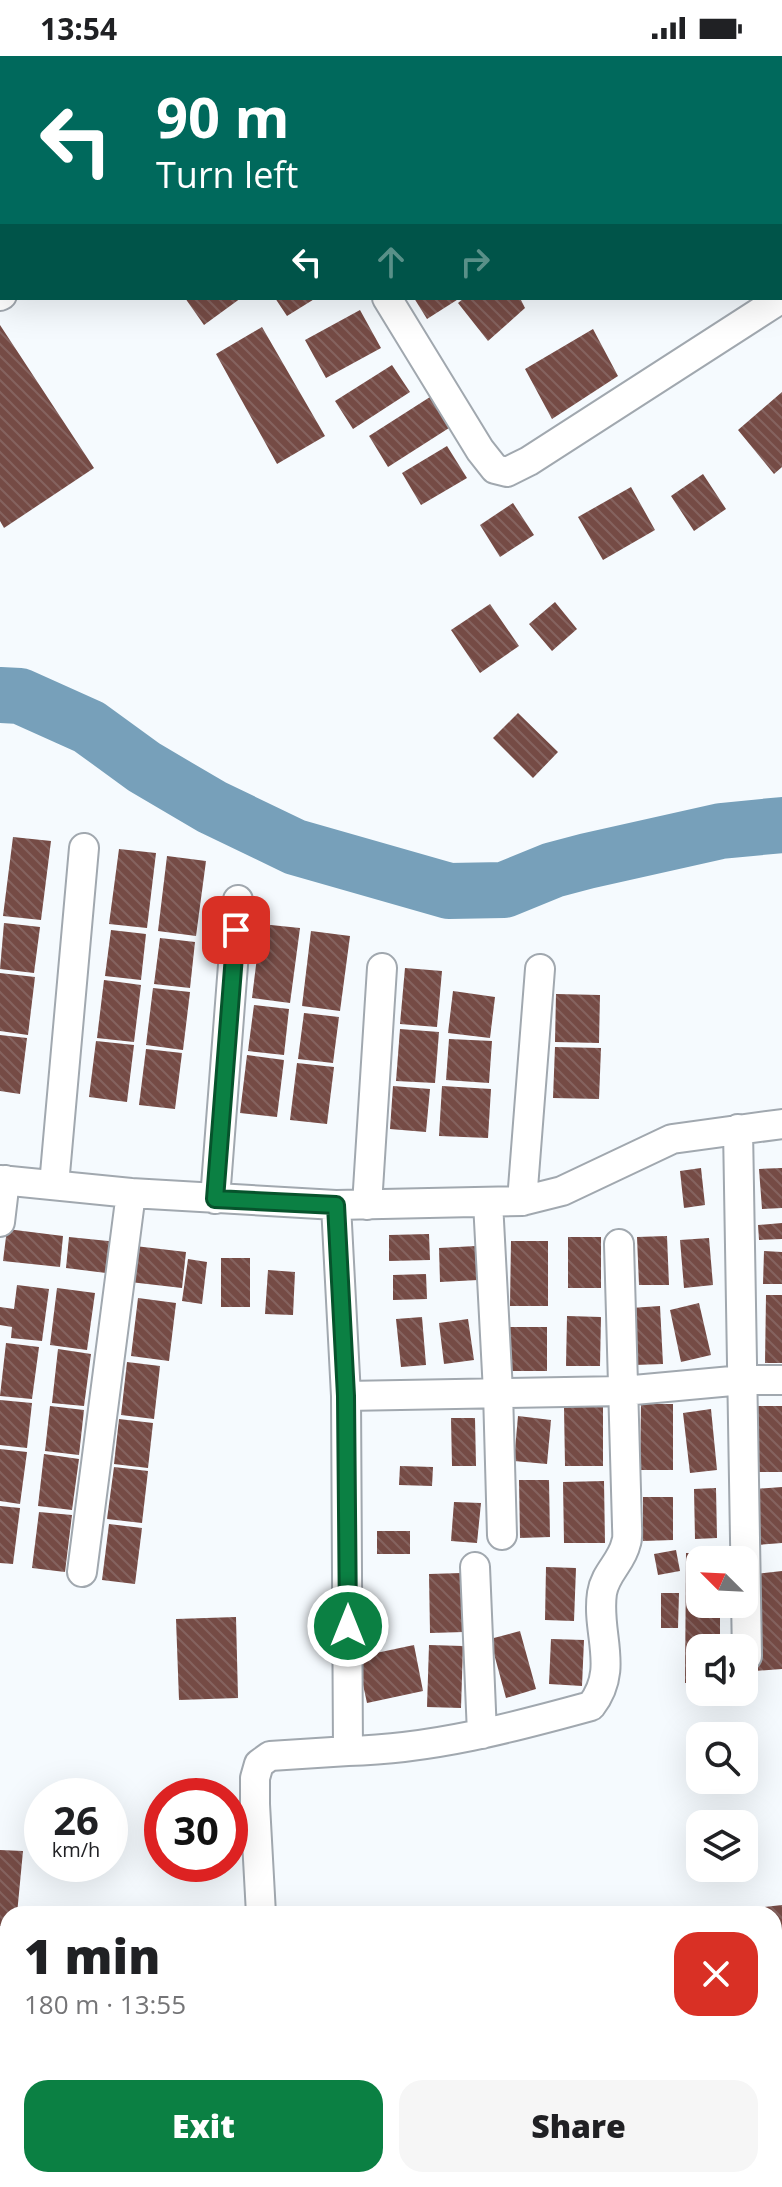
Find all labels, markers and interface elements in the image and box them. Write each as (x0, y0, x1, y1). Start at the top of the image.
text: 13:54 (40, 8, 117, 49)
text: 90 m (156, 78, 290, 154)
icon: left (24, 88, 128, 192)
text: Turn left (156, 150, 298, 199)
icon: left (285, 240, 329, 284)
icon: ahead (369, 240, 413, 284)
icon: right (453, 240, 497, 284)
pin (202, 896, 270, 964)
icon: arrive (214, 908, 258, 952)
north arrow (686, 1546, 758, 1618)
map controls (686, 1546, 758, 1882)
position arrow (306, 1584, 390, 1668)
button: sound (686, 1634, 758, 1706)
button: search (686, 1722, 758, 1794)
speed limit sign: 30 (144, 1778, 248, 1882)
text: 26 (53, 1792, 99, 1847)
button: layers (686, 1810, 758, 1882)
text: km/h (52, 1836, 100, 1863)
text: 1 min (24, 1923, 160, 1988)
button: close (674, 1932, 758, 2016)
text: 180 m · 13:55 (24, 1986, 186, 2022)
button: Exit (24, 2080, 383, 2172)
button: Share (399, 2080, 758, 2172)

